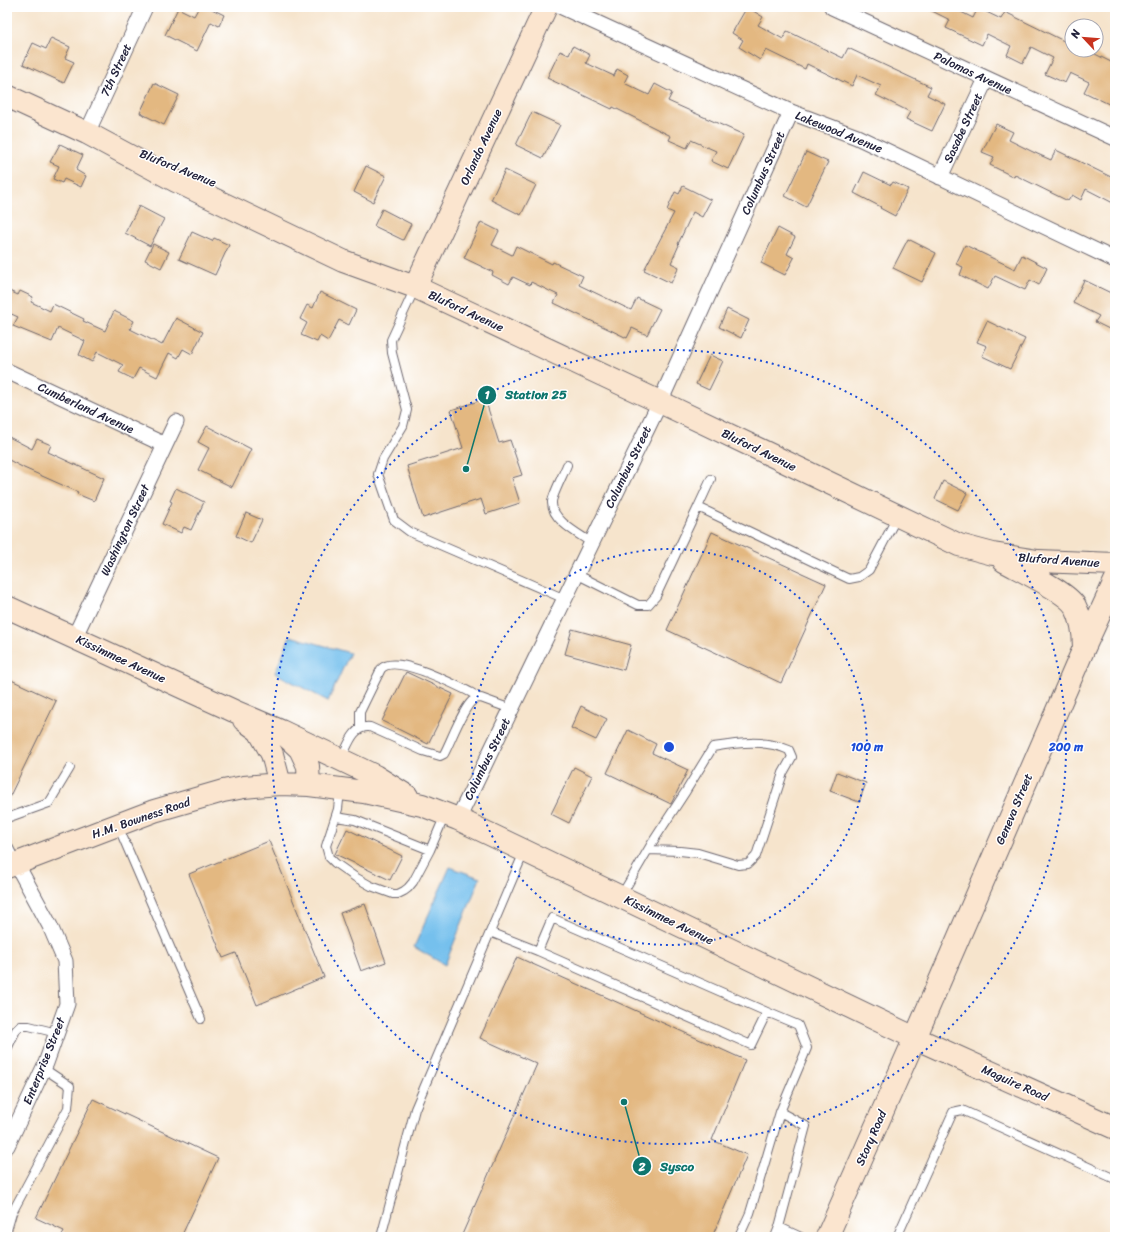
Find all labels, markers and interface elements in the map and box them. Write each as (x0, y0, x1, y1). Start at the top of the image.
north arrow (1064, 18, 1104, 58)
text: N (1065, 26, 1086, 42)
street label: 7th Street (94, 40, 138, 100)
street label: Palomas Avenue (930, 45, 1016, 101)
street label: Sasabe Street (937, 89, 989, 167)
street label: Lakewood Avenue (792, 104, 886, 160)
street label: Orlando Avenue (454, 105, 508, 189)
street label: Columbus Street (735, 128, 791, 218)
street label: Bluford Avenue (136, 143, 220, 193)
street label: Bluford Avenue (424, 284, 508, 338)
street label: Cumberland Avenue (34, 376, 138, 440)
callout: Station 25 (477, 382, 575, 407)
text: Station 25 (504, 383, 567, 406)
text: 1 (484, 384, 490, 406)
street label: Columbus Street (599, 422, 657, 512)
street label: Bluford Avenue (718, 422, 800, 478)
street label: Washington Street (94, 480, 156, 579)
street label: Bluford Avenue (1018, 546, 1100, 574)
street label: Kissimmee Avenue (72, 628, 170, 690)
street label: Columbus Street (458, 714, 516, 804)
text: 100 m (851, 736, 884, 758)
text: 200 m (1048, 736, 1084, 758)
centre of rings (662, 740, 676, 754)
street label: Geneva Street (989, 770, 1039, 848)
street label: H.M. Bowness Road (89, 791, 194, 845)
street label: Kissimmee Avenue (620, 889, 718, 951)
street label: Enterprise Street (16, 1013, 72, 1108)
street label: Maguire Road (978, 1058, 1053, 1108)
street label: Story Road (849, 1105, 894, 1169)
callout: Sysco (632, 1154, 702, 1179)
text: Sysco (659, 1155, 694, 1178)
text: 2 (638, 1156, 646, 1178)

